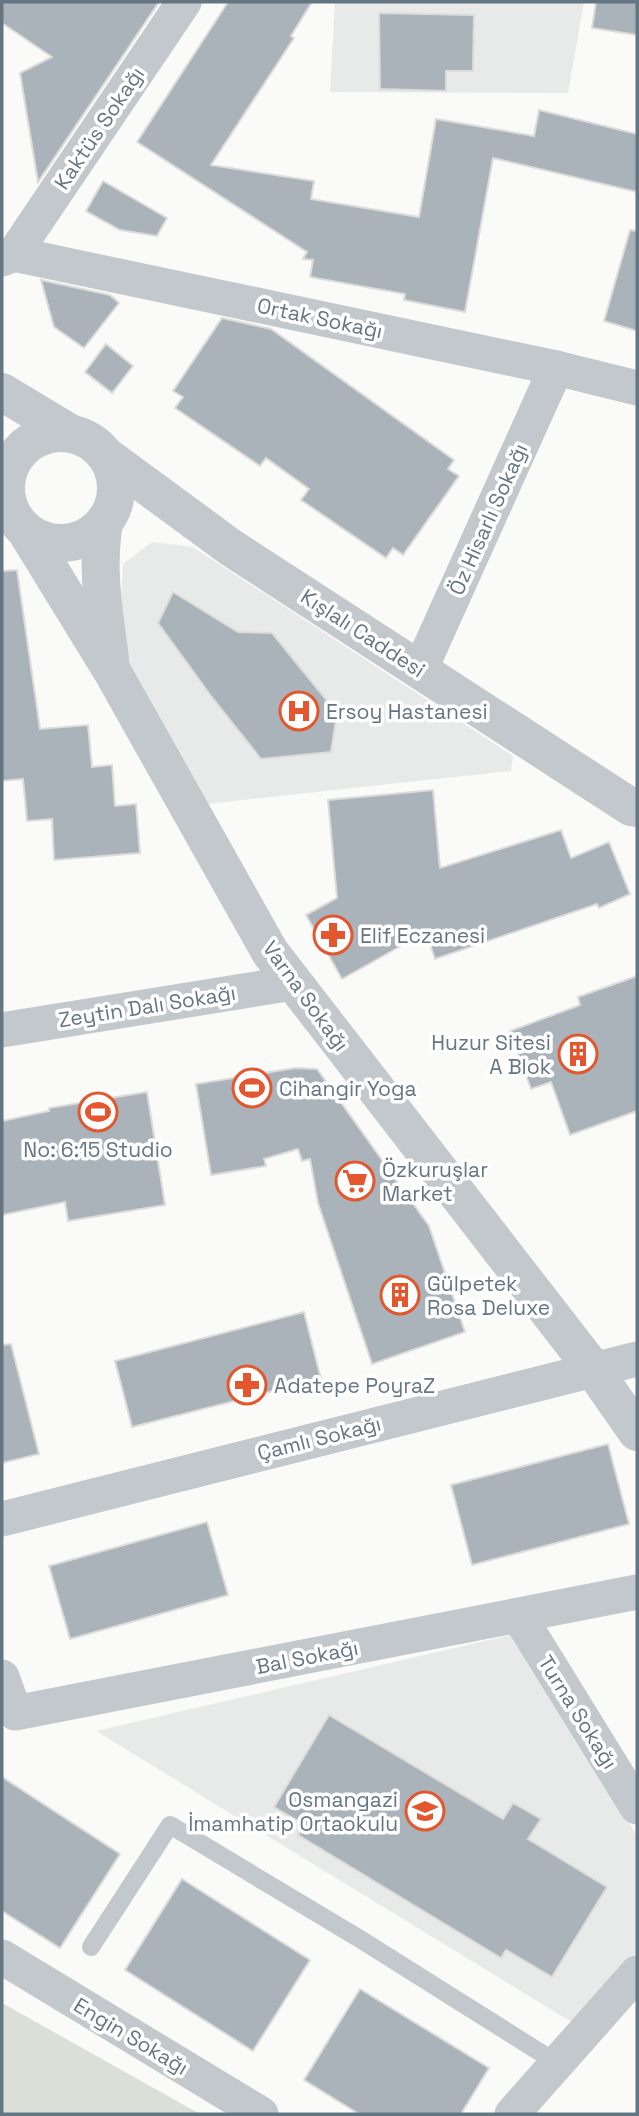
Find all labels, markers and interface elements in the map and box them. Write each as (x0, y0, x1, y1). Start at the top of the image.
street label: Kaktüs Sokağı (48, 61, 150, 195)
street label: Ortak Sokağı (255, 292, 385, 344)
street label: Öz Hisarlı Sokağı (442, 439, 534, 599)
street label: Kışlalı Caddesi (296, 583, 430, 683)
hospital icon: Ersoy Hastanesi (278, 690, 320, 732)
place label: Ersoy Hastanesi (326, 698, 488, 725)
pharmacy icon: Elif Eczanesi (312, 914, 354, 956)
place label: Elif Eczanesi (360, 922, 485, 949)
street label: Varna Sokağı (257, 936, 355, 1056)
street label: Zeytin Dalı Sokağı (56, 979, 238, 1033)
place label: Huzur Sitesi A Blok (431, 1029, 551, 1080)
building icon: Huzur Sitesi A Blok (557, 1033, 599, 1075)
sports icon: Cihangir Yoga (231, 1067, 273, 1109)
place label: Cihangir Yoga (279, 1075, 417, 1102)
sports icon: No: 6:15 Studio (77, 1091, 119, 1133)
place label: No: 6:15 Studio (23, 1136, 173, 1163)
place label: Özkuruşlar Market (382, 1156, 488, 1207)
supermarket icon: Özkuruşlar Market (334, 1160, 376, 1202)
place label: Gülpetek Rosa Deluxe (427, 1270, 550, 1321)
building icon: Gülpetek Rosa Deluxe (379, 1274, 421, 1316)
pharmacy icon: Adatepe PoyraZ (226, 1364, 268, 1406)
place label: Adatepe PoyraZ (274, 1372, 435, 1399)
street label: Çamlı Sokağı (254, 1410, 384, 1466)
street label: Bal Sokağı (253, 1634, 361, 1680)
street label: Turna Sokağı (532, 1650, 624, 1774)
place label: Osmangazi İmamhatip Ortaokulu (188, 1786, 398, 1837)
school or university icon: Osmangazi İmamhatip Ortaokulu (404, 1790, 446, 1832)
street label: Engin Sokağı (69, 1991, 193, 2081)

